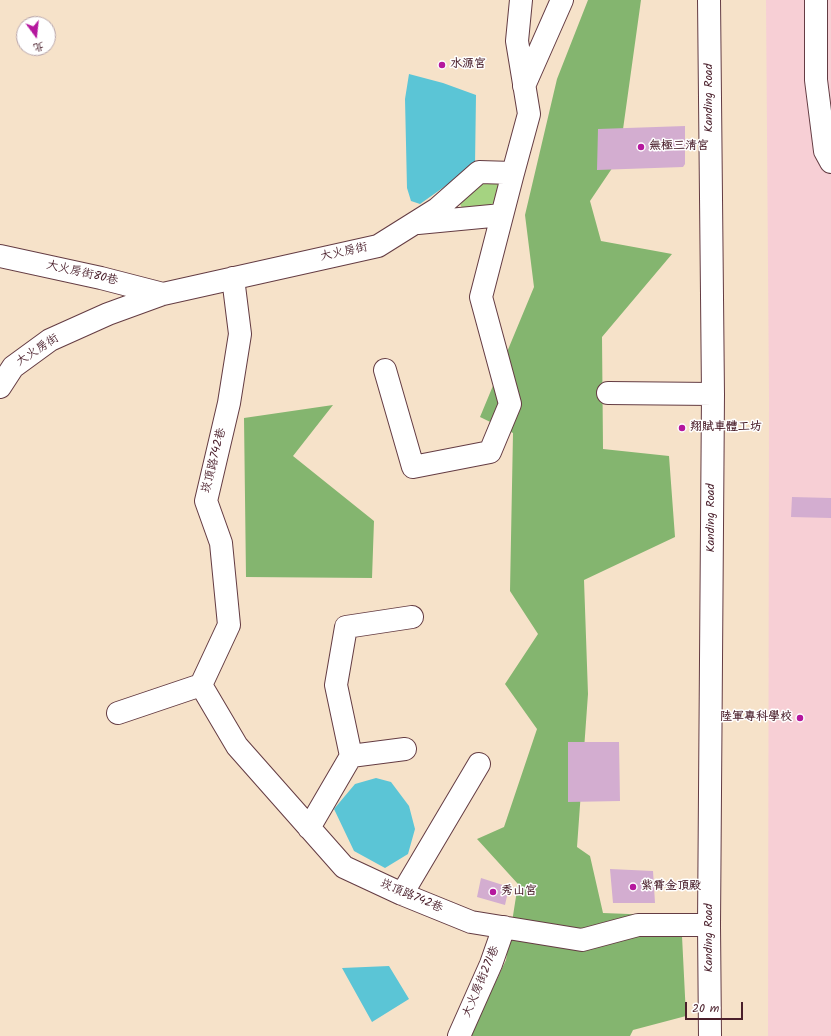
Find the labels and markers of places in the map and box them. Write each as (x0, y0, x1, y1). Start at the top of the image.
place label: 水源宮 (450, 58, 486, 72)
marker: 水源宮 (437, 60, 447, 70)
place label: 無極三清宮 (649, 140, 709, 154)
marker: 無極三清宮 (636, 142, 646, 152)
place label: 翔賦車體工坊 (690, 421, 762, 435)
marker: 翔賦車體工坊 (677, 423, 687, 433)
place label: 陸軍專科學校 (720, 711, 792, 725)
marker: 陸軍專科學校 (795, 713, 805, 723)
place label: 紫霄金頂殿 (641, 880, 701, 894)
marker: 紫霄金頂殿 (628, 882, 638, 892)
place label: 秀山宮 (501, 885, 537, 899)
marker: 秀山宮 (488, 887, 498, 897)

